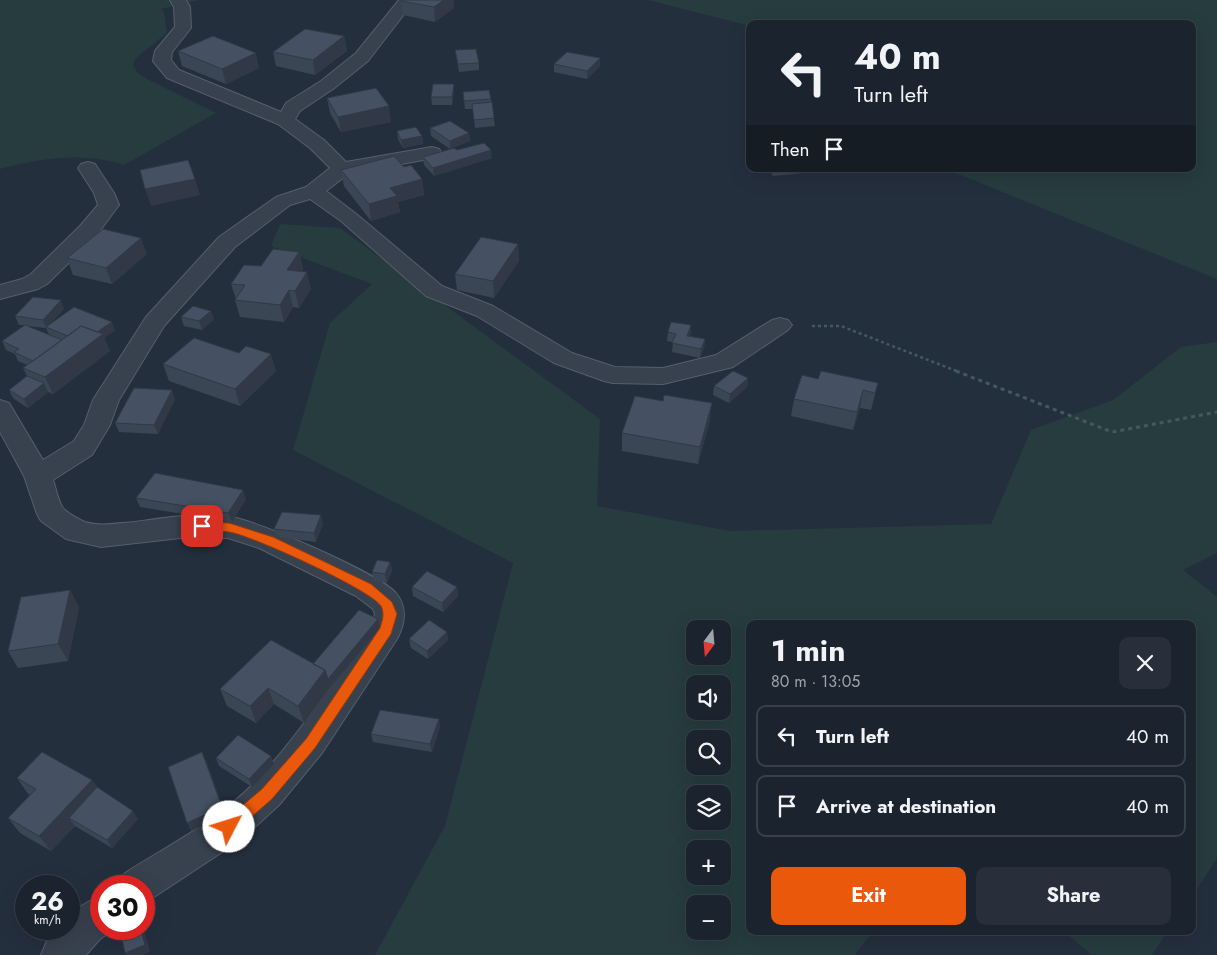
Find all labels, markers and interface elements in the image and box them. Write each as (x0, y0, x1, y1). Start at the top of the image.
text: 40 m (854, 32, 941, 82)
icon: left (771, 40, 836, 105)
text: Turn left (854, 78, 928, 110)
icon: arrive (820, 135, 848, 163)
text: Then (771, 136, 810, 163)
pin (181, 505, 223, 547)
icon: arrive (188, 512, 216, 540)
north arrow (686, 620, 731, 665)
map controls (686, 620, 731, 940)
text: 1 min (771, 629, 845, 672)
button: close (1119, 637, 1171, 689)
text: 80 m · 13:05 (771, 670, 860, 693)
button: sound (686, 675, 731, 720)
icon: left (773, 722, 801, 750)
text: Turn left (816, 723, 889, 750)
text: 40 m (1126, 723, 1169, 750)
button: search (686, 730, 731, 775)
button: layers (686, 785, 731, 830)
icon: arrive (773, 792, 801, 820)
text: Arrive at destination (816, 793, 996, 820)
text: 40 m (1126, 793, 1169, 820)
position arrow (202, 800, 254, 852)
button: + (686, 840, 731, 885)
button: Exit (771, 867, 966, 925)
button: Share (976, 867, 1171, 925)
speed limit sign: 30 (90, 875, 155, 940)
text: 26 (31, 883, 64, 919)
button: − (686, 895, 731, 940)
text: km/h (34, 911, 61, 929)

